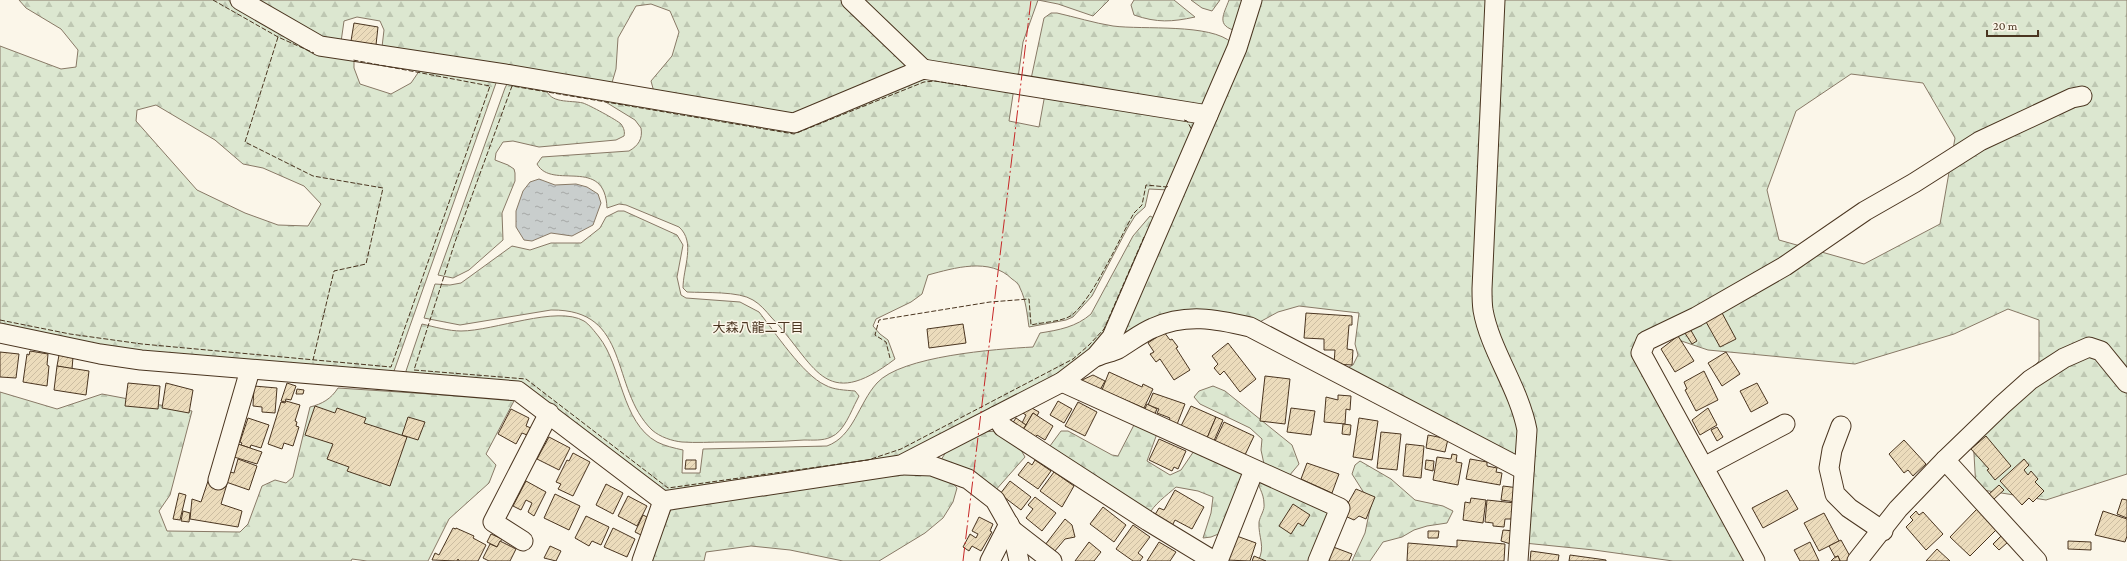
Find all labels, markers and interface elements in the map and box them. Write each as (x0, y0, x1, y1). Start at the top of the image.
scale bar (1987, 12, 2038, 38)
text: 20 m (1993, 19, 2018, 33)
district label: 大森八龍二丁目 (712, 320, 804, 335)

